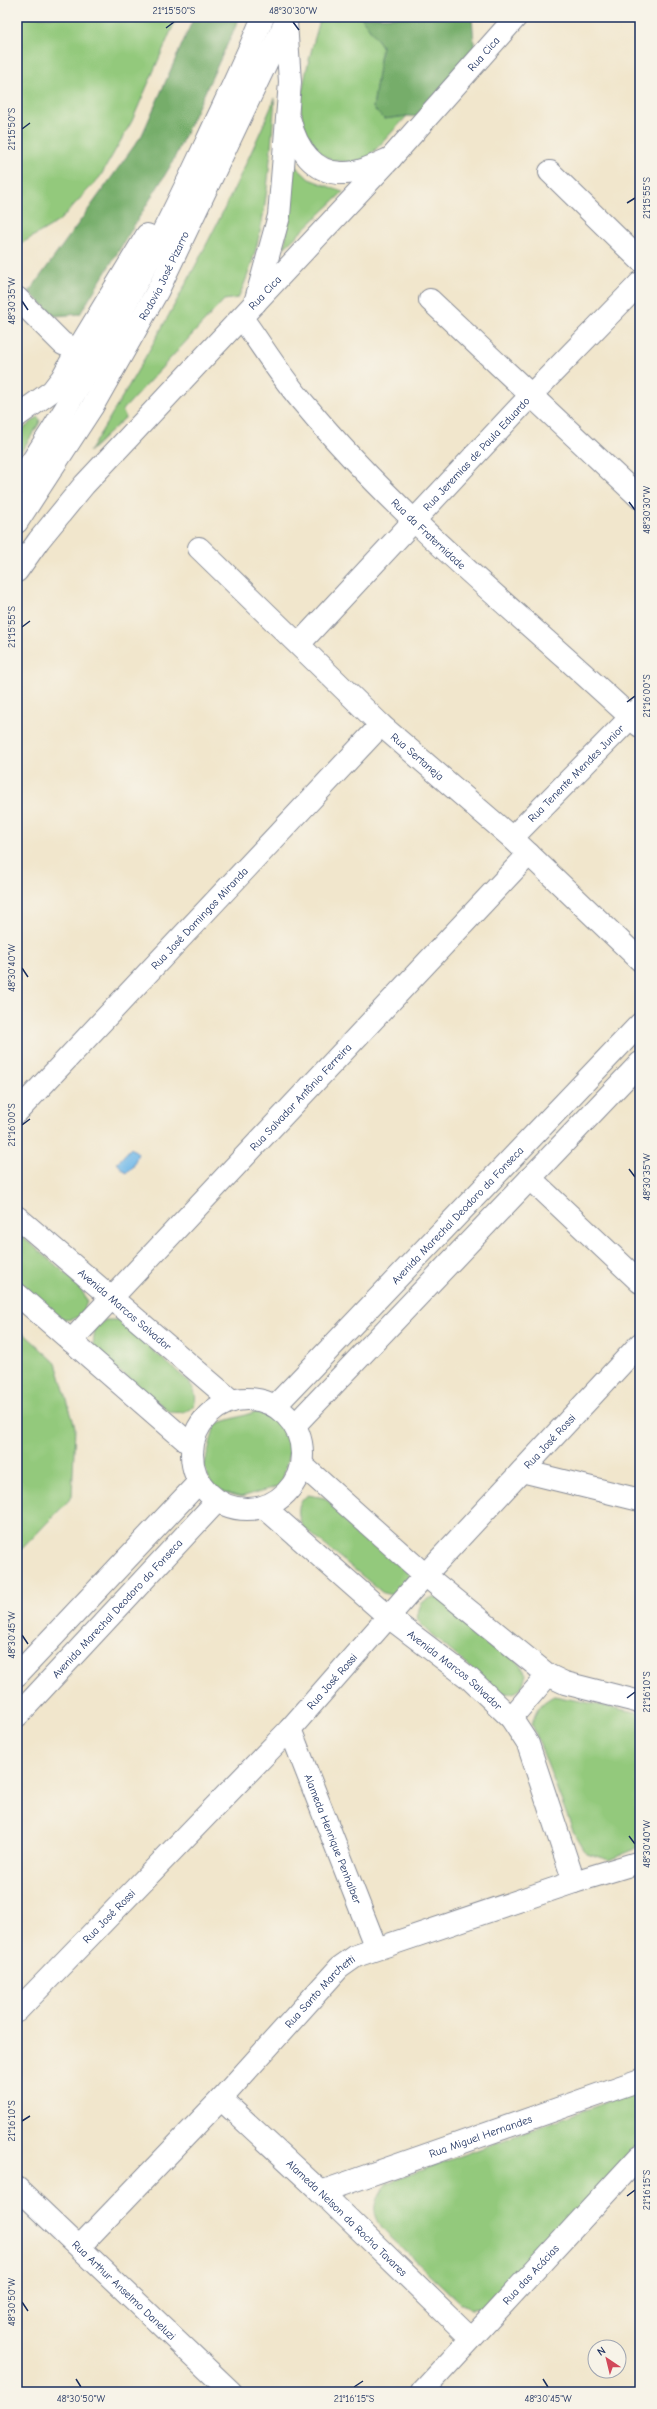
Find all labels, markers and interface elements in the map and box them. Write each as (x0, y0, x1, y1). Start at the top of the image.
text: 21°15'50"S (153, 5, 196, 17)
text: 48°30'30"W (269, 5, 317, 17)
street label: Rua Cica (465, 34, 503, 74)
text: 21°15'50"S (6, 107, 18, 150)
text: 21°15'55"S (641, 176, 653, 219)
street label: Rodovia José Pizarro (136, 229, 192, 323)
street label: Rua Cica (246, 273, 284, 313)
text: 48°30'35"W (6, 277, 18, 325)
street label: Rua Jeremias de Paula Eduardo (420, 394, 533, 514)
text: 48°30'30"W (641, 486, 653, 534)
street label: Rua da Fraternidade (388, 496, 468, 573)
text: 21°15'55"S (6, 605, 18, 648)
text: 21°16'00"S (641, 674, 653, 718)
street label: Rua Tenente Mendes Junior (525, 722, 627, 825)
street label: Rua Sertaneja (388, 730, 446, 783)
street label: Rua José Domingos Miranda (148, 865, 251, 972)
text: 48°30'40"W (6, 944, 18, 992)
street label: Rua Salvador Antônio Ferreira (247, 1041, 354, 1154)
text: 21°16'00"S (6, 1103, 18, 1147)
street label: Avenida Marechal Deodoro da Fonseca (389, 1144, 526, 1287)
text: 48°30'35"W (641, 1153, 653, 1201)
street label: Avenida Marcos Salvador (75, 1266, 174, 1354)
street label: Rua José Rossi (521, 1412, 578, 1472)
street label: Avenida Marechal Deodoro da Fonseca (50, 1536, 185, 1681)
text: 48°30'45"W (6, 1611, 18, 1659)
street label: Avenida Marcos Salvador (405, 1628, 505, 1713)
street label: Rua José Rossi (304, 1651, 360, 1712)
text: 21°16'10"S (641, 1671, 653, 1713)
street label: Alameda Henrique Penhalber (301, 1772, 364, 1906)
text: 48°30'40"W (641, 1820, 653, 1868)
street label: Rua José Rossi (80, 1887, 138, 1946)
street label: Rua Santo Marchetti (282, 1953, 358, 2031)
text: 21°16'10"S (6, 2100, 18, 2142)
street label: Rua Miguel Hernandes (428, 2112, 534, 2161)
street label: Alameda Nelson da Rocha Tavares (283, 2157, 410, 2279)
text: 21°16'15"S (641, 2169, 653, 2210)
street label: Rua Arthur Anselmo Daneluzi (69, 2238, 178, 2343)
street label: Rua das Acácias (500, 2242, 562, 2307)
text: 48°30'50"W (6, 2277, 18, 2326)
north arrow (587, 2339, 627, 2379)
text: N (595, 2344, 608, 2359)
text: 48°30'50"W (57, 2393, 106, 2405)
text: 21°16'15"S (334, 2393, 375, 2405)
text: 48°30'45"W (524, 2393, 572, 2405)

